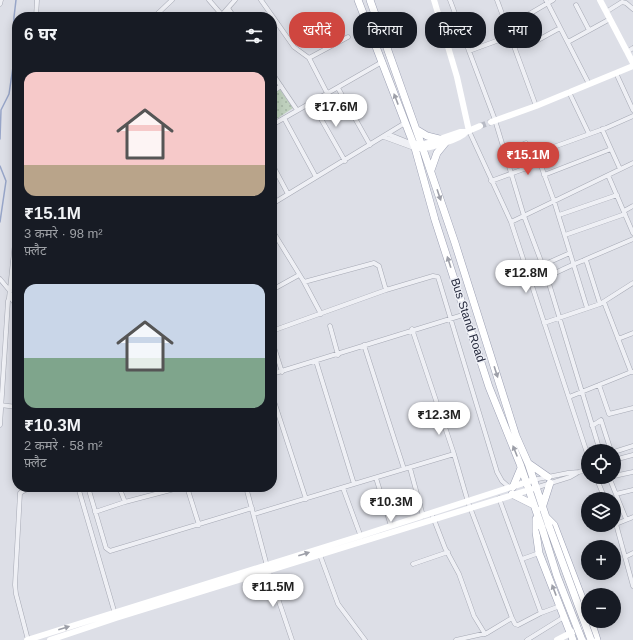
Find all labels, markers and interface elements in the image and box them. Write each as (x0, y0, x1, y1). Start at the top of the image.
chip: खरीदें (289, 12, 345, 48)
chip: किराया (353, 12, 417, 48)
chip: फ़िल्टर (425, 12, 486, 48)
chip: नया (494, 12, 542, 48)
text: 6 घर (24, 25, 57, 44)
icon: filters (243, 25, 265, 47)
one-way arrow (392, 92, 398, 104)
pin: ₹17.6M (303, 94, 369, 128)
icon: home (109, 98, 181, 170)
text: ₹17.6M (314, 99, 358, 114)
pin: ₹15.1M (495, 142, 561, 176)
text: ₹15.1M (506, 147, 550, 162)
one-way arrow (436, 190, 442, 202)
text: ₹15.1M (24, 204, 81, 223)
text: 3 कमरे · 98 m² (24, 226, 103, 241)
text: फ़्लैट (24, 243, 47, 258)
one-way arrow (445, 256, 451, 268)
pin: ₹12.8M (493, 260, 559, 294)
text: ₹12.8M (504, 265, 548, 280)
street label: Bus Stand Road (448, 276, 488, 364)
icon: home (109, 310, 181, 382)
one-way arrow (493, 367, 499, 379)
pin: ₹12.3M (406, 402, 472, 436)
text: ₹12.3M (417, 407, 461, 422)
text: ₹10.3M (24, 416, 81, 435)
text: 2 कमरे · 58 m² (24, 438, 103, 453)
map controls (581, 444, 621, 628)
button: locate (581, 444, 621, 484)
one-way arrow (512, 445, 518, 456)
text: फ़्लैट (24, 455, 47, 470)
pin: ₹10.3M (358, 489, 424, 523)
button: layers (581, 492, 621, 532)
text: ₹10.3M (369, 494, 413, 509)
button: + (581, 540, 621, 580)
one-way arrow (298, 551, 310, 557)
pin: ₹11.5M (240, 574, 306, 608)
text: ₹11.5M (252, 579, 294, 594)
one-way arrow (551, 584, 557, 596)
button: − (581, 588, 621, 628)
one-way arrow (58, 625, 70, 631)

